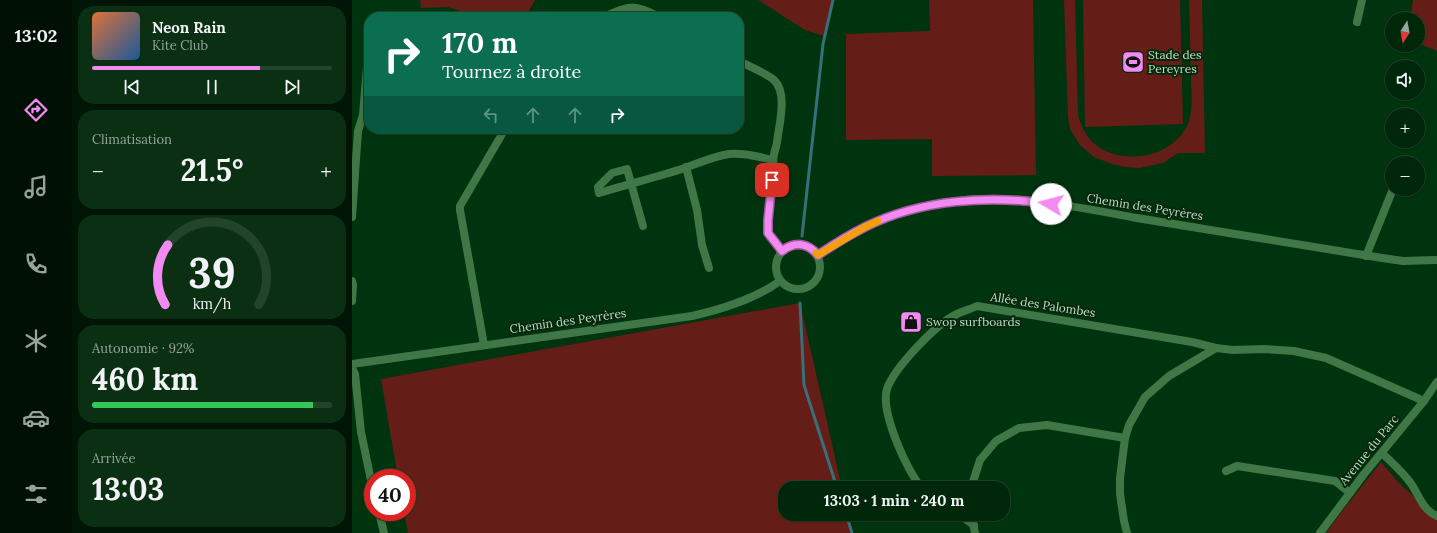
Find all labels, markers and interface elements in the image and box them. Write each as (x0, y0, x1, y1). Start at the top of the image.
north arrow (1385, 12, 1425, 52)
map controls (1385, 12, 1425, 196)
text: Neon Rain (152, 18, 226, 37)
text: 13:02 (15, 24, 57, 47)
text: 170 m (442, 25, 517, 61)
icon: right (376, 28, 428, 80)
text: Kite Club (152, 37, 208, 54)
place label: Stade des Pereyres (1148, 47, 1202, 76)
sports icon: Stade des Pereyres (1120, 49, 1146, 75)
text: Tournez à droite (442, 60, 581, 83)
button: sound (1385, 60, 1425, 100)
icon: previous (121, 76, 143, 98)
icon: pause (201, 76, 223, 98)
icon: next (281, 76, 303, 98)
icon: directions (22, 96, 50, 124)
icon: left (480, 104, 502, 126)
icon: ahead (522, 104, 544, 126)
icon: ahead (564, 104, 586, 126)
icon: right (606, 104, 628, 126)
button: + (1385, 108, 1425, 148)
text: Climatisation (92, 131, 172, 148)
text: 21.5° (181, 151, 243, 189)
button: − (1385, 156, 1425, 196)
text: − (92, 157, 104, 185)
text: + (320, 157, 332, 185)
pin (755, 163, 789, 197)
icon: arrive (761, 169, 783, 191)
icon: music (22, 173, 50, 201)
position arrow (1030, 183, 1072, 225)
street label: Chemin des Peyrères (1086, 190, 1205, 223)
text: 39 (188, 245, 236, 298)
icon: phone (22, 250, 50, 278)
street label: Allée des Palombes (989, 289, 1097, 320)
text: km/h (193, 294, 232, 313)
street label: Chemin des Peyrères (509, 305, 628, 336)
shop icon: Swop surfboards (898, 309, 924, 335)
place label: Swop surfboards (926, 314, 1021, 329)
icon: climate (22, 327, 50, 355)
text: Autonomie · 92% (92, 340, 194, 357)
text: 460 km (92, 360, 198, 398)
icon: car (22, 404, 50, 432)
street label: Avenue du Parc (1335, 411, 1402, 489)
text: Arrivée (92, 450, 136, 467)
speed limit sign: 40 (364, 469, 416, 521)
text: 13:03 (92, 470, 164, 508)
icon: filters (22, 480, 50, 508)
text: 13:03 · 1 min · 240 m (824, 491, 964, 510)

